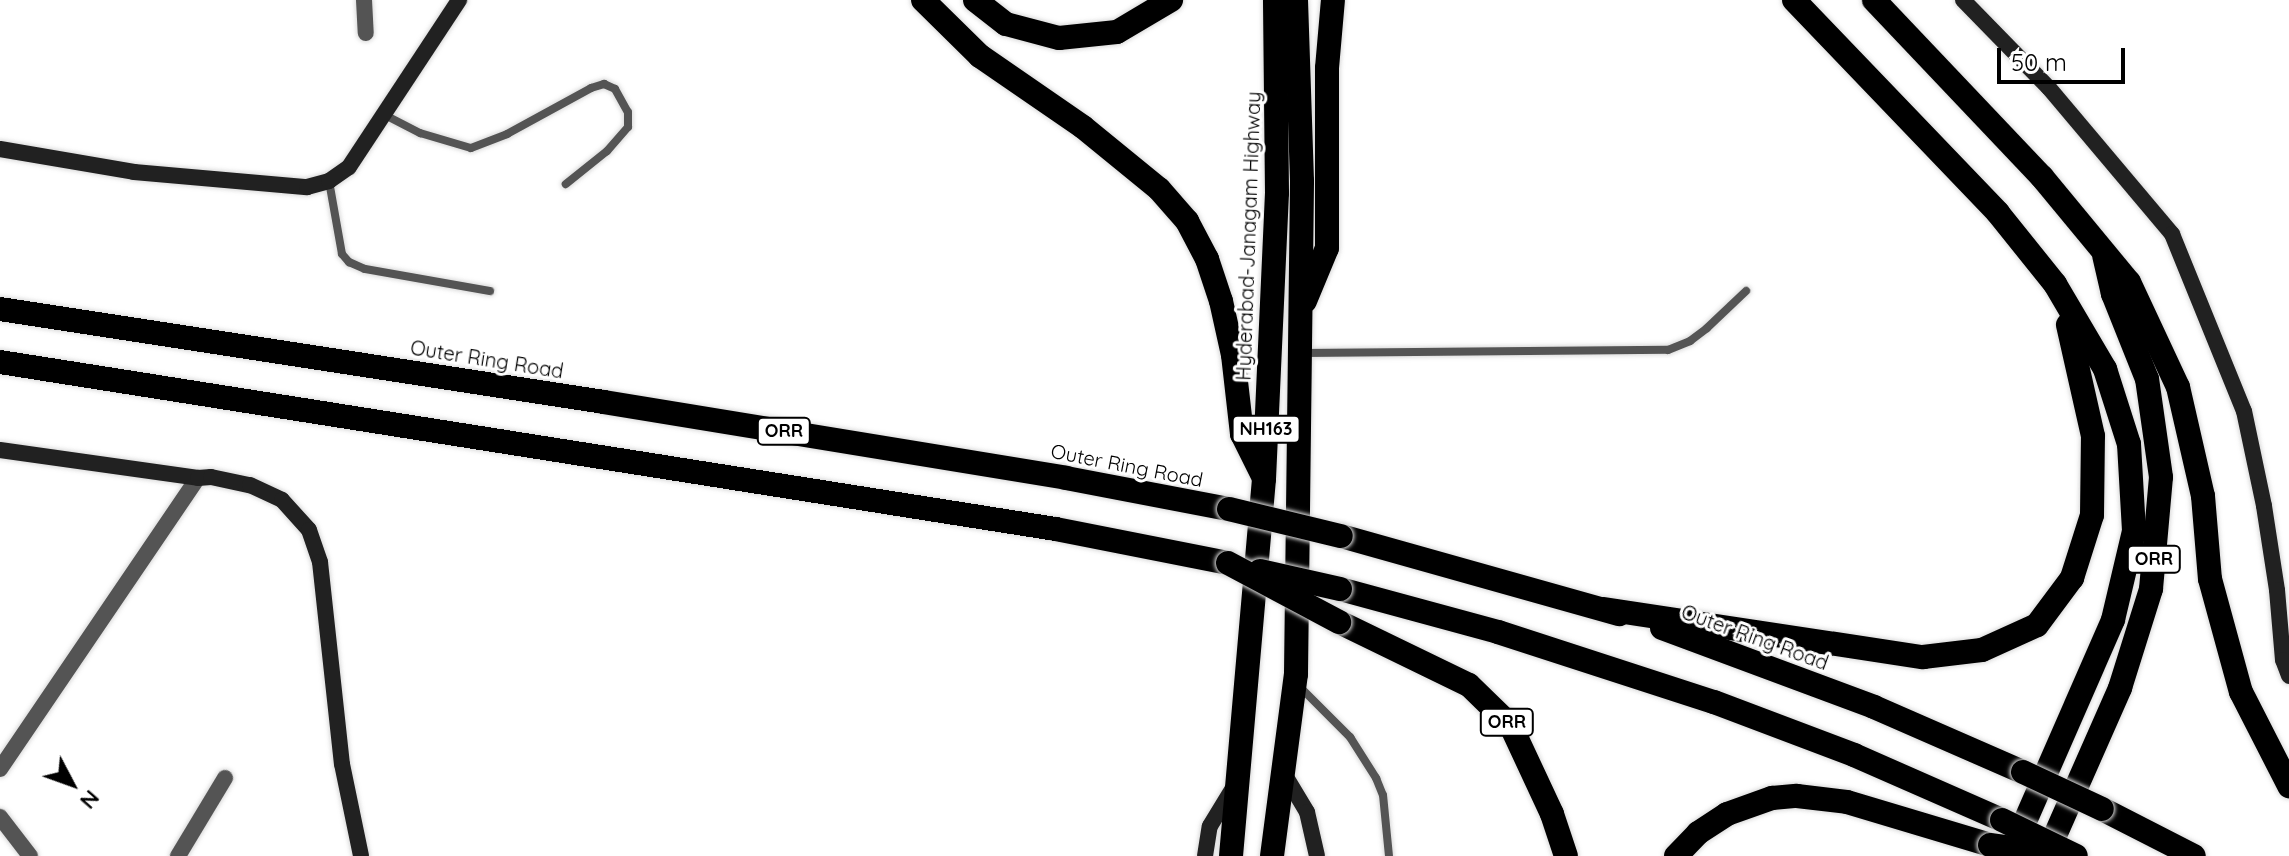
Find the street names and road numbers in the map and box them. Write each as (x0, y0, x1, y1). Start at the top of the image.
street label: Hyderabad-Janagam Highway (1231, 91, 1265, 381)
street label: Outer Ring Road (409, 335, 565, 383)
road number: NH163 (1230, 415, 1302, 443)
road number: ORR (756, 417, 812, 445)
street label: Outer Ring Road (1049, 438, 1205, 492)
road number: ORR (2126, 545, 2182, 573)
street label: Outer Ring Road (1678, 599, 1832, 675)
road number: ORR (1479, 708, 1535, 736)

